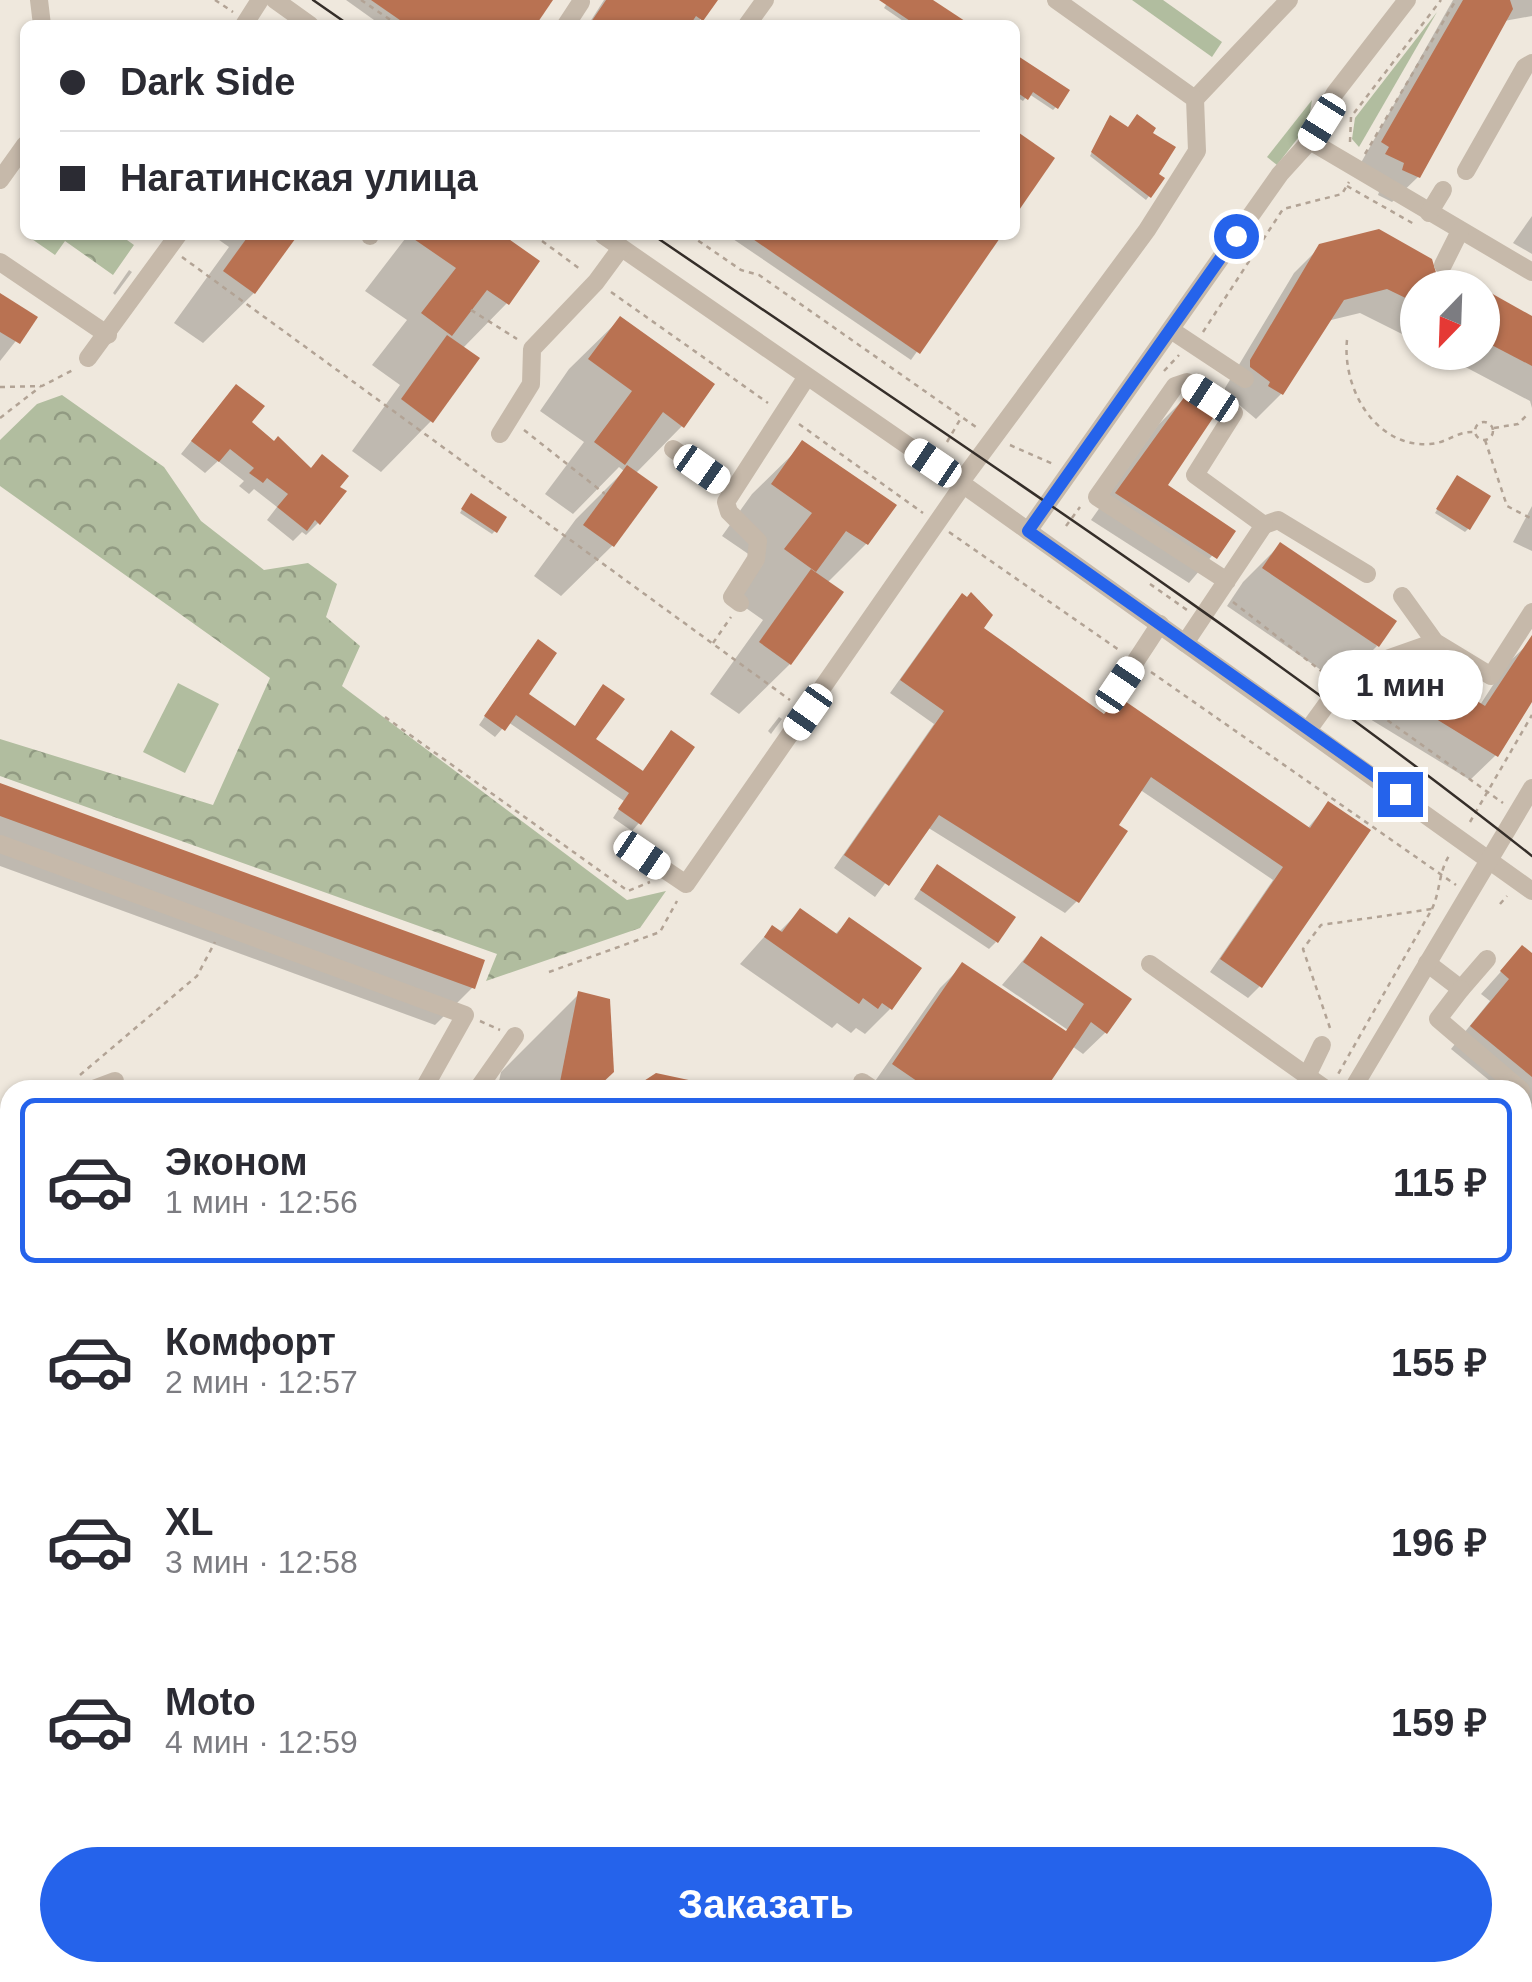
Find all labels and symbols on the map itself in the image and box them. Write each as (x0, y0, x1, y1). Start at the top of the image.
car (1293, 89, 1351, 155)
route start (1214, 214, 1259, 259)
north arrow (1400, 270, 1500, 370)
car (1177, 369, 1243, 427)
car (900, 434, 966, 492)
car (669, 440, 735, 498)
callout: 1 мин (1318, 649, 1482, 719)
car (1091, 652, 1149, 718)
car (779, 679, 837, 745)
route end (1378, 772, 1423, 817)
car (609, 826, 675, 884)

